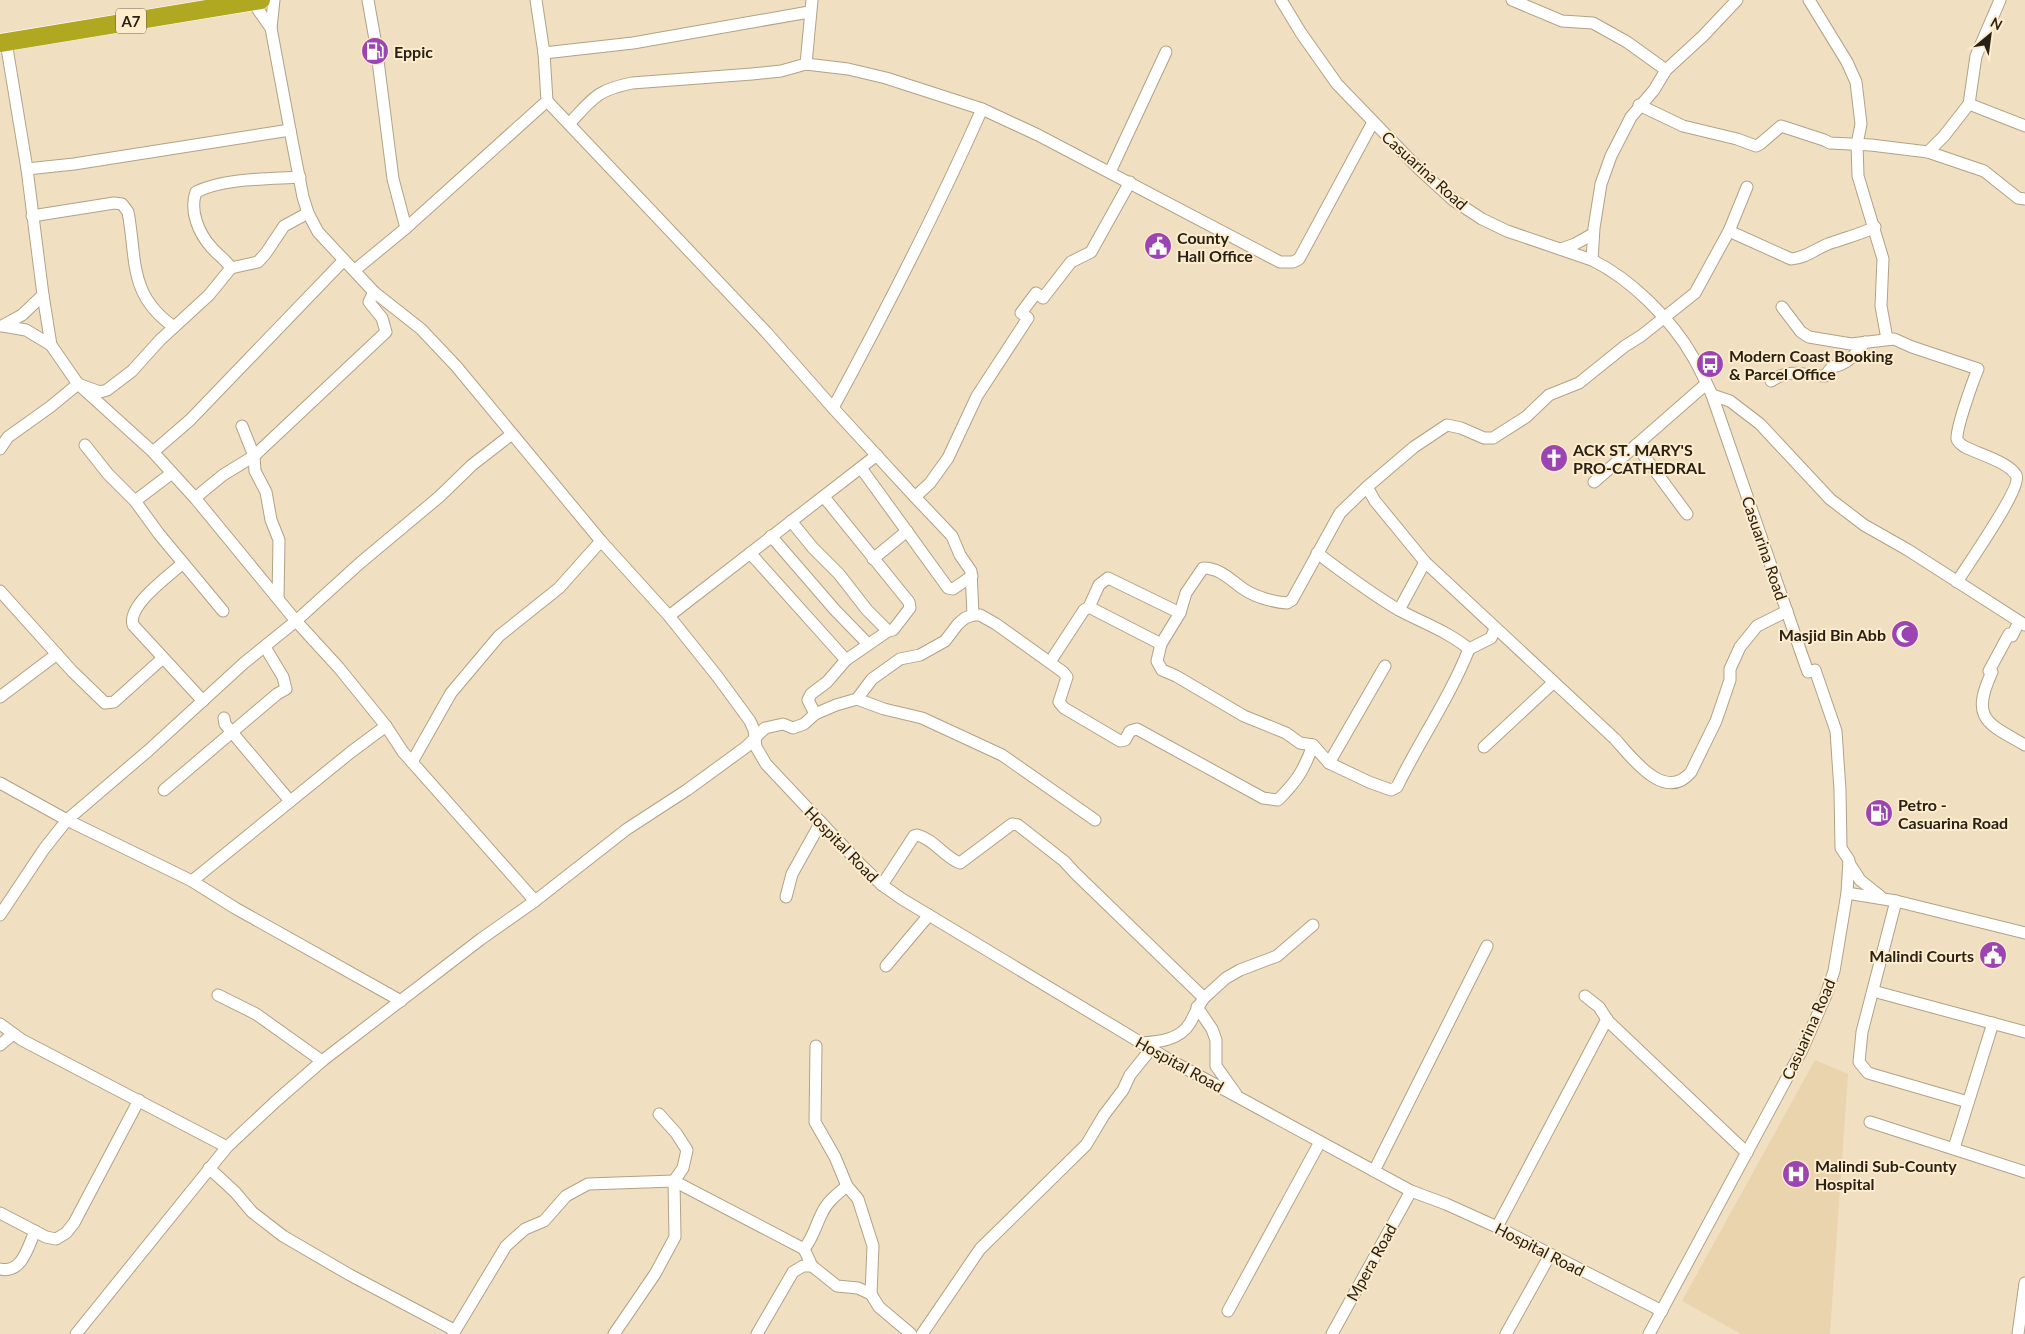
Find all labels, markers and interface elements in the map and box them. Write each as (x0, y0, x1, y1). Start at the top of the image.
road number: A7 (116, 8, 146, 34)
north arrow (1965, 10, 2015, 60)
text: N (1988, 13, 2005, 33)
fuel station icon: Eppic (360, 36, 390, 66)
place label: Eppic (394, 42, 433, 61)
street label: Casuarina Road (1378, 127, 1472, 213)
place label: County Hall Office (1177, 228, 1253, 265)
public building icon: County Hall Office (1143, 231, 1173, 261)
place label: Modern Coast Booking & Parcel Office (1729, 346, 1894, 383)
bus stop icon: Modern Coast Booking & Parcel Office (1695, 349, 1725, 379)
place label: ACK ST. MARY'S PRO-CATHEDRAL (1572, 440, 1706, 477)
church icon: ACK ST. MARY'S PRO-CATHEDRAL (1539, 443, 1569, 473)
street label: Casuarina Road (1738, 494, 1792, 602)
mosque icon: Masjid Bin Abb (1890, 619, 1920, 649)
place label: Masjid Bin Abb (1779, 625, 1886, 644)
place label: Petro - Casuarina Road (1898, 795, 2008, 832)
fuel station icon: Petro - Casuarina Road (1864, 798, 1894, 828)
street label: Hospital Road (801, 802, 883, 886)
public building icon: Malindi Courts (1978, 940, 2008, 970)
place label: Malindi Courts (1869, 946, 1974, 965)
street label: Casuarina Road (1777, 976, 1839, 1082)
street label: Hospital Road (1133, 1032, 1227, 1096)
place label: Malindi Sub-County Hospital (1815, 1156, 1957, 1193)
hospital icon: Malindi Sub-County Hospital (1781, 1159, 1811, 1189)
street label: Hospital Road (1492, 1218, 1588, 1280)
street label: Mpera Road (1342, 1220, 1400, 1304)

